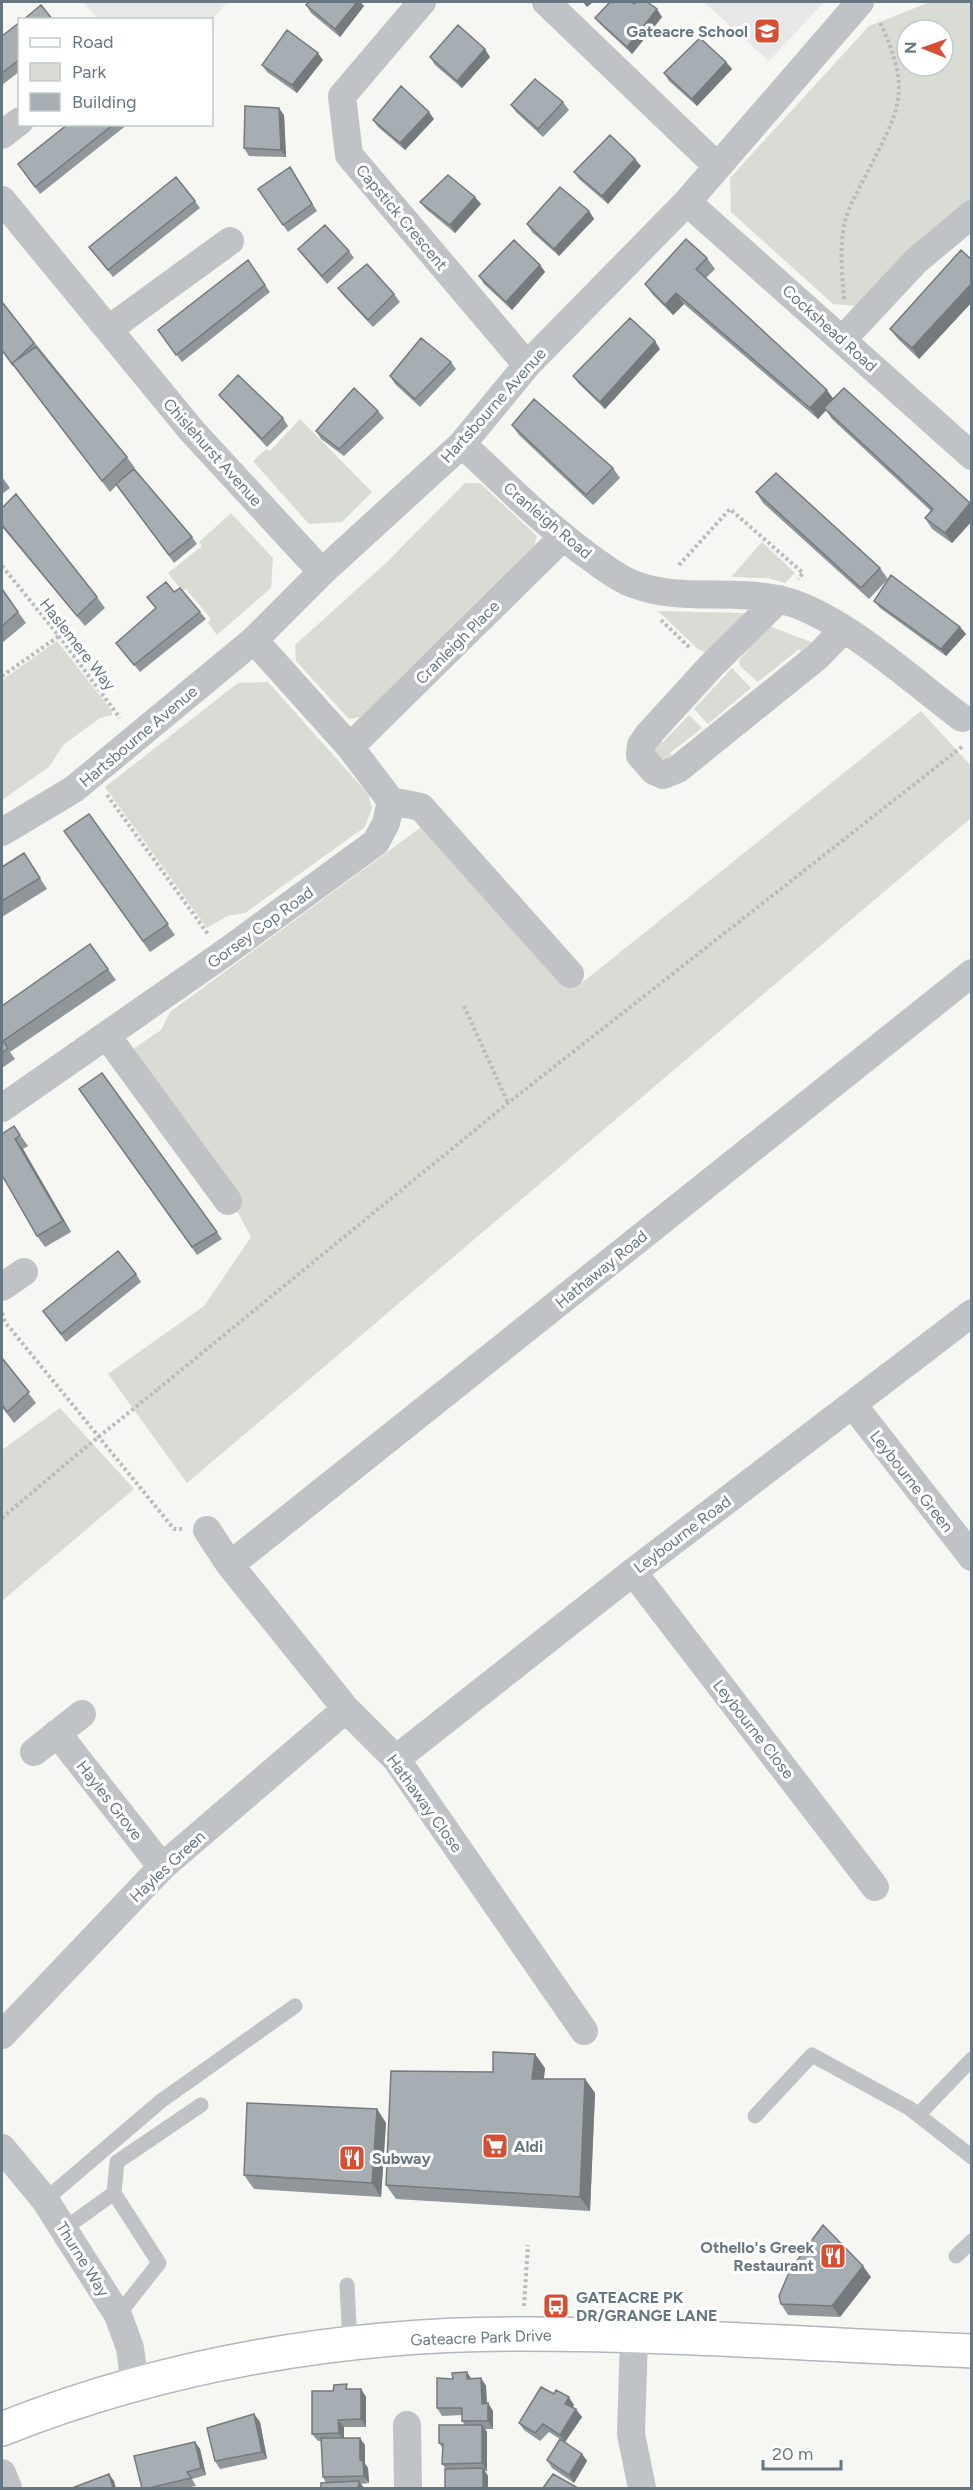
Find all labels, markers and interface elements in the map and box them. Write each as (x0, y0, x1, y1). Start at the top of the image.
school or university icon: Gateacre School (752, 16, 782, 46)
legend (18, 18, 213, 126)
north arrow (895, 18, 955, 78)
place label: Gateacre School (626, 22, 748, 41)
text: Road (72, 31, 113, 53)
text: N (901, 41, 920, 54)
text: Park (72, 61, 107, 83)
text: Building (72, 91, 137, 113)
street label: Capstick Crescent (352, 161, 451, 274)
street label: Cockshead Road (778, 281, 881, 376)
street label: Hartsbourne Avenue (437, 344, 550, 467)
street label: Chislehurst Avenue (159, 394, 266, 510)
street label: Cranleigh Road (500, 478, 596, 563)
street label: Haslemere Way (36, 595, 120, 695)
street label: Cranleigh Place (412, 596, 503, 688)
street label: Hartsbourne Avenue (76, 681, 201, 791)
street label: Gorsey Cop Road (204, 883, 317, 972)
street label: Hathaway Road (552, 1227, 651, 1312)
street label: Leybourne Green (866, 1427, 957, 1536)
street label: Leybourne Road (630, 1492, 735, 1577)
street label: Leybourne Close (709, 1676, 798, 1783)
street label: Hathaway Close (383, 1751, 467, 1856)
street label: Hayles Grove (73, 1757, 147, 1844)
street label: Hayles Green (126, 1827, 209, 1906)
supermarket icon: Aldi (480, 2131, 510, 2161)
place label: Aldi (514, 2137, 543, 2156)
restaurant icon: Subway (337, 2143, 367, 2173)
place label: Subway (372, 2149, 431, 2168)
street label: Thurne Way (52, 2218, 113, 2301)
place label: Othello's Greek Restaurant (700, 2238, 814, 2275)
restaurant icon: Othello's Greek Restaurant (818, 2241, 848, 2271)
place label: GATEACRE PK DR/GRANGE LANE (576, 2288, 717, 2325)
bus stop icon: GATEACRE PK DR/GRANGE LANE (541, 2291, 571, 2321)
street label: Gateacre Park Drive (410, 2326, 552, 2349)
scale bar (763, 2433, 841, 2471)
text: 20 m (772, 2443, 813, 2465)

